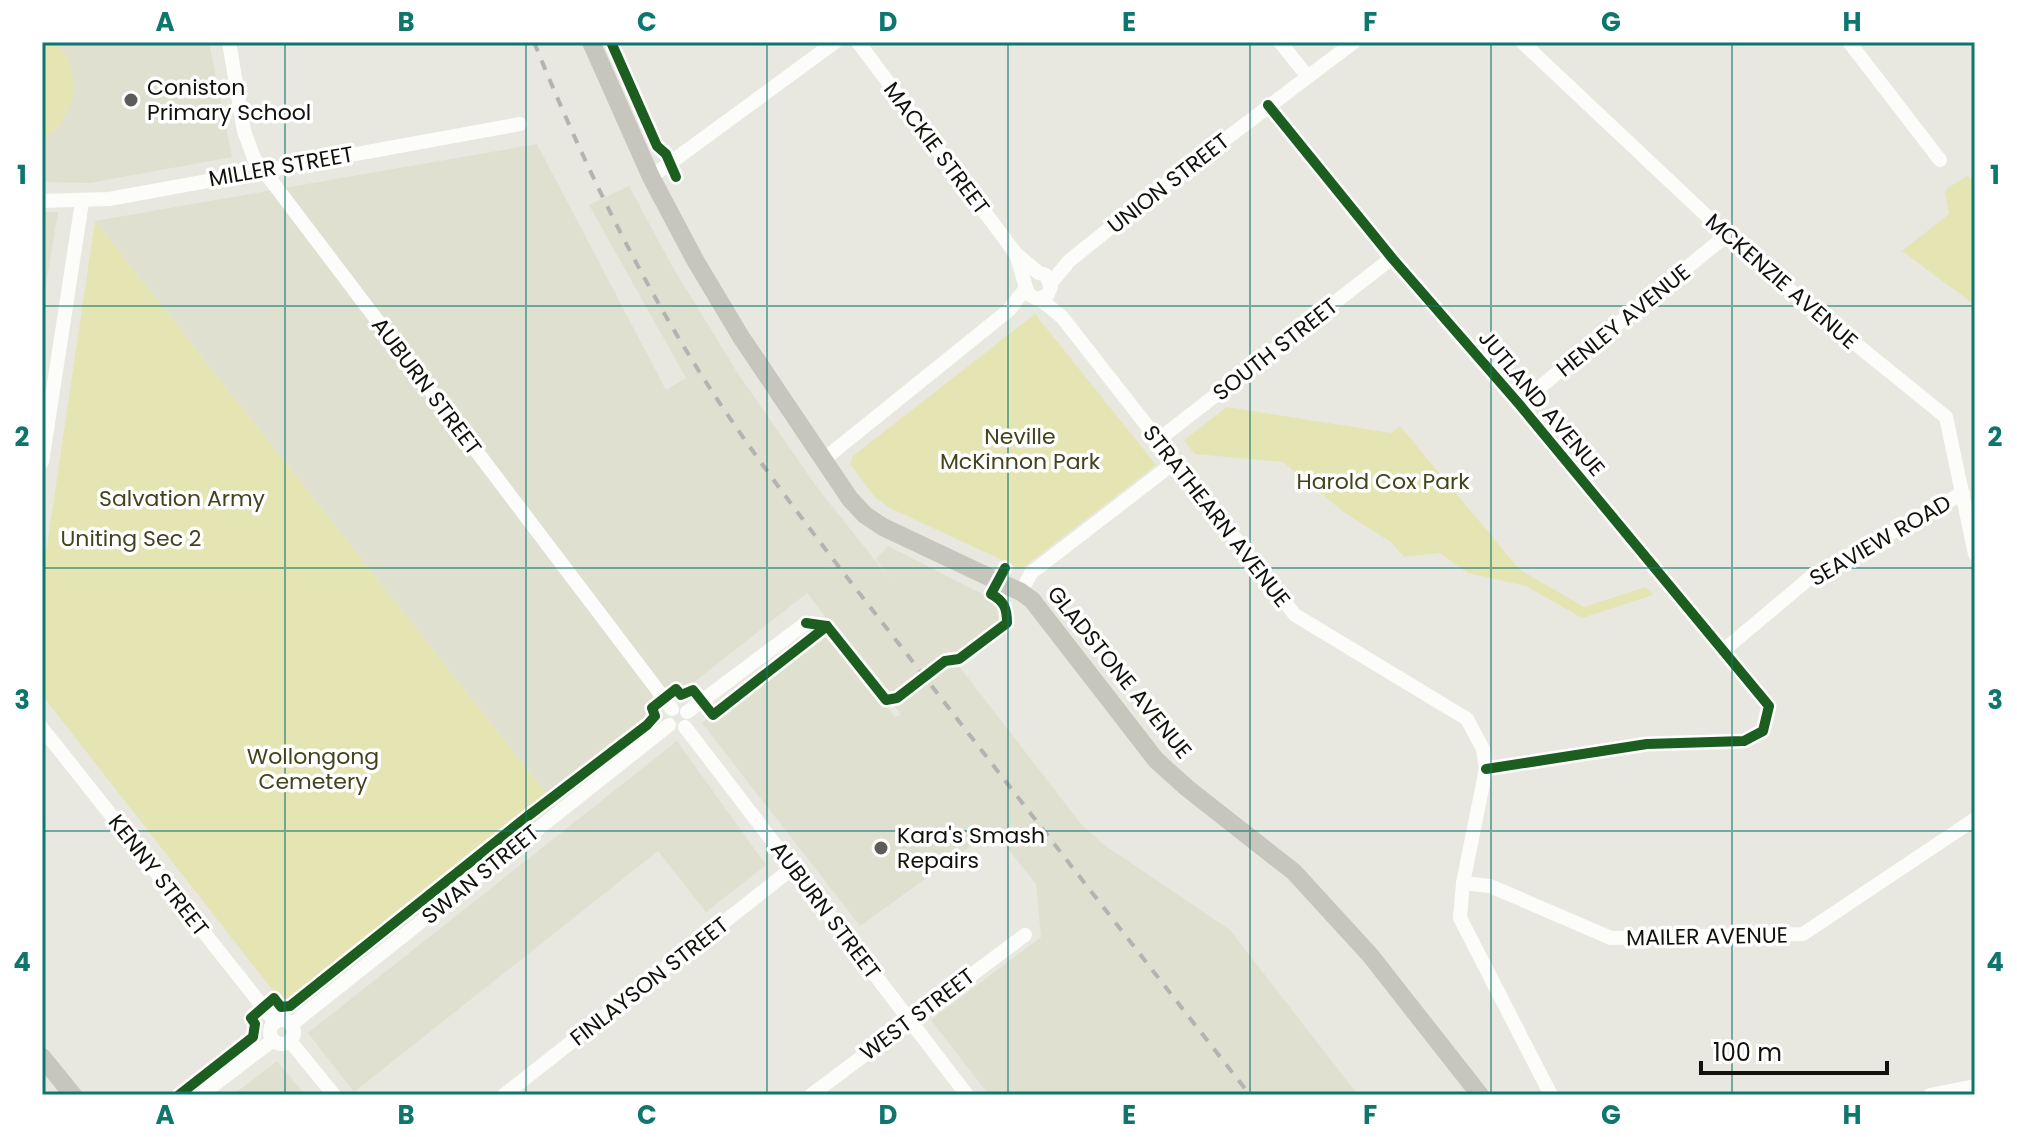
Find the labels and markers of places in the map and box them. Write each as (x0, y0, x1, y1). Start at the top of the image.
place label: Coniston Primary School (147, 72, 311, 128)
marker: Coniston Primary School (122, 91, 140, 109)
place label: Kara's Smash Repairs (897, 820, 1045, 876)
marker: Kara's Smash Repairs (872, 839, 890, 857)

